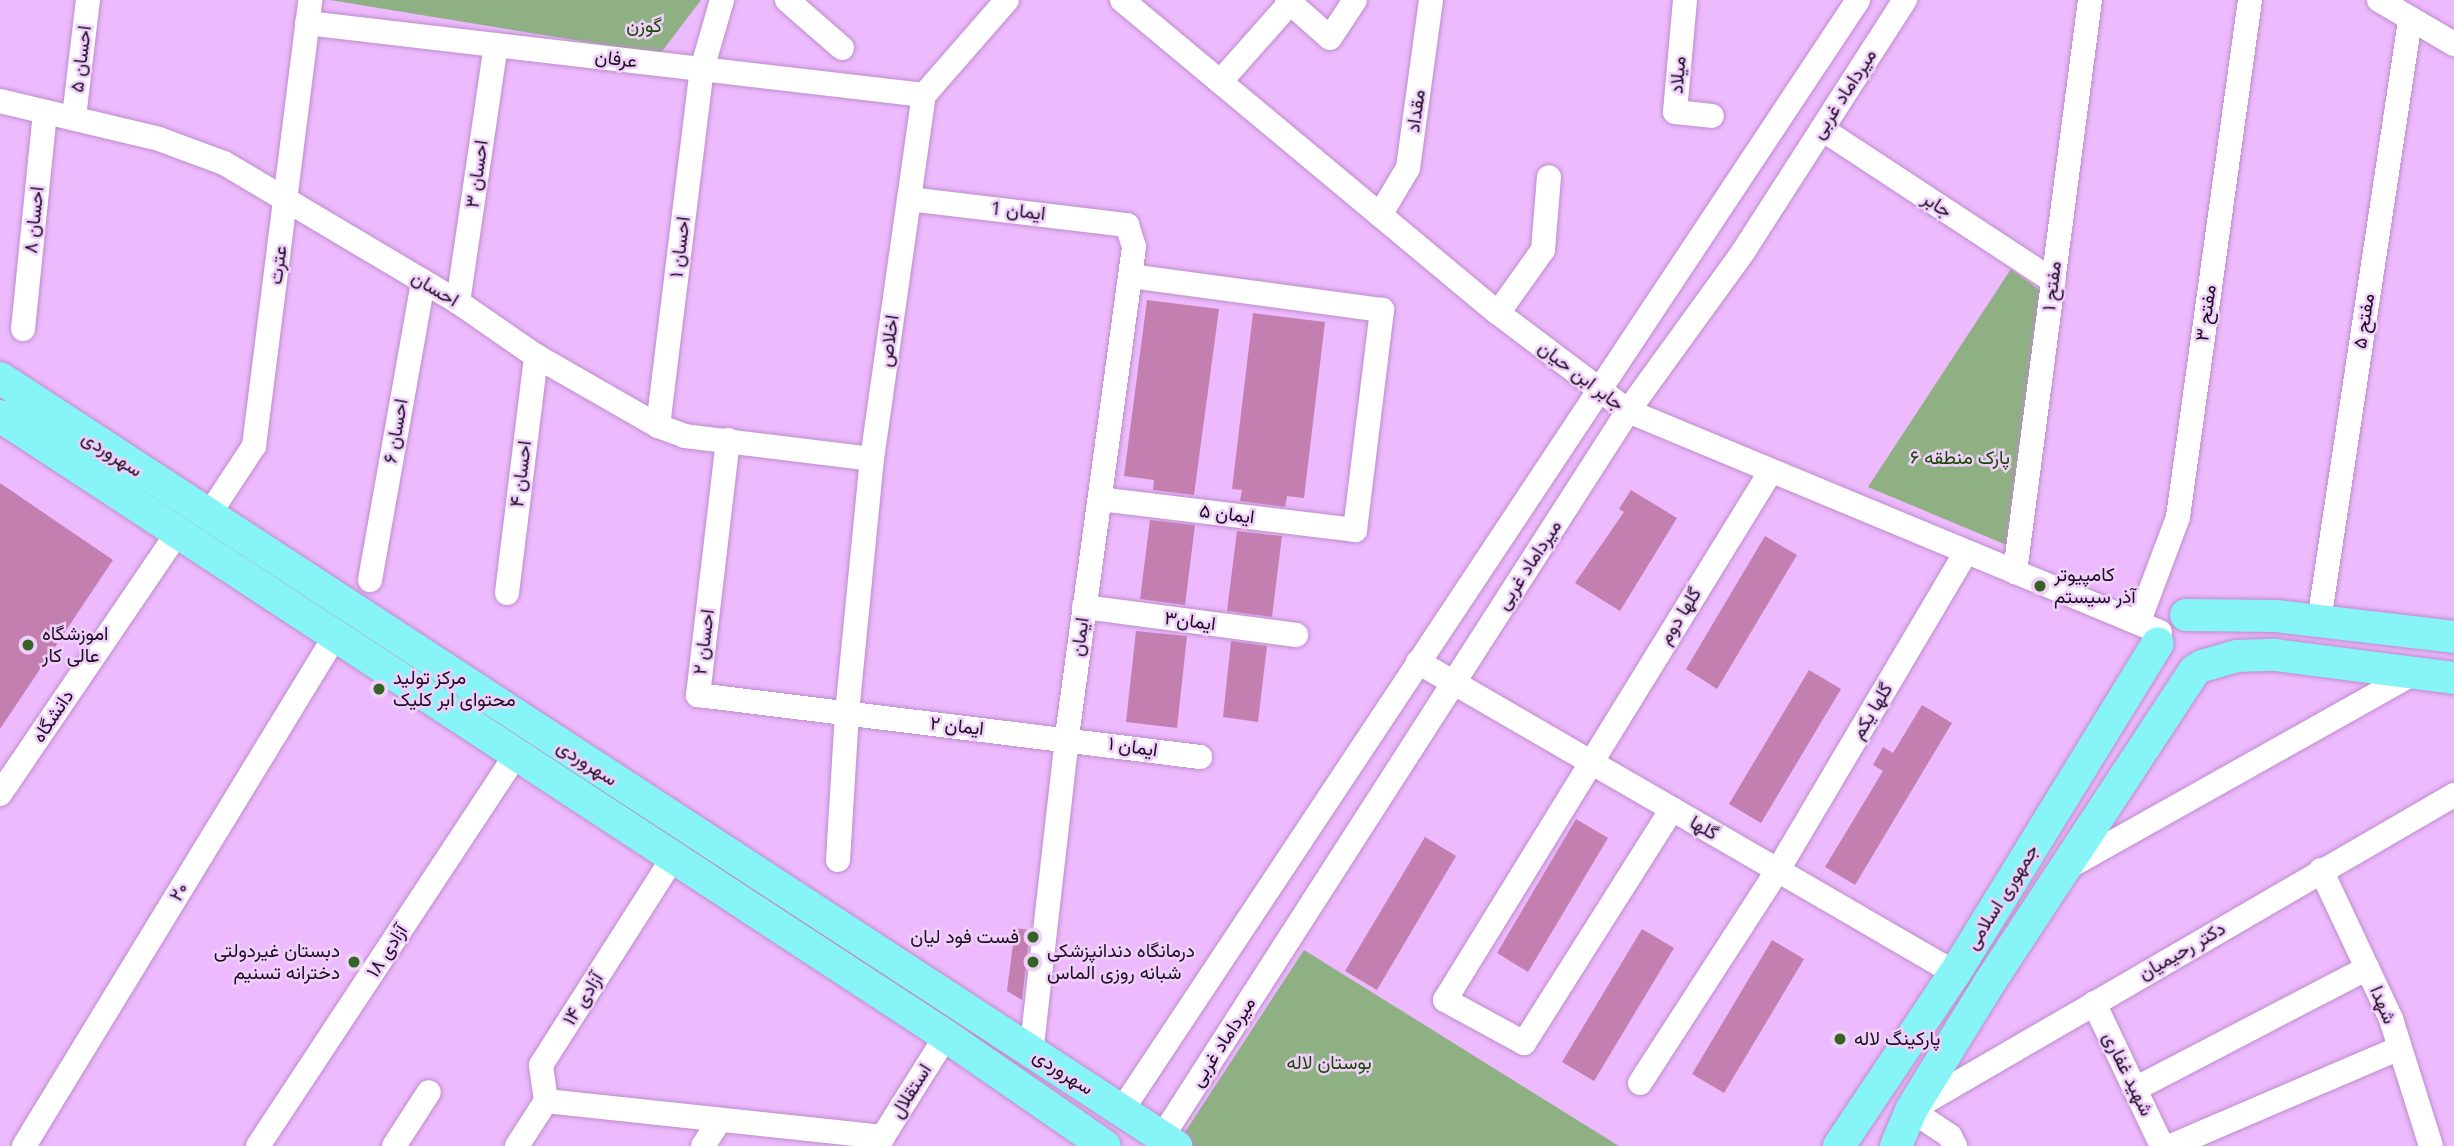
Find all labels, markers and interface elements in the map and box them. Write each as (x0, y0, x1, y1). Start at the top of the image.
park label: گوزن (626, 15, 662, 37)
street label: احسان ۵ (66, 24, 96, 94)
street label: عرفان (594, 45, 638, 73)
street label: میرداماد غربی (1806, 45, 1882, 143)
street label: میلاد (1665, 55, 1691, 95)
street label: مقداد (1402, 88, 1430, 134)
street label: احسان ۳ (461, 139, 493, 209)
street label: احسان ۸ (19, 185, 49, 255)
street label: جابر (1918, 187, 1956, 223)
street label: ایمان 1 (990, 197, 1046, 225)
street label: احسان ۱ (665, 215, 695, 279)
street label: عترت (264, 244, 292, 286)
street label: مفتح ۱ (2038, 260, 2066, 312)
street label: احسان (407, 266, 463, 312)
street label: مفتح ۳ (2191, 283, 2221, 343)
street label: مفتح ۵ (2348, 292, 2380, 350)
street label: اخلاص (874, 314, 904, 368)
street label: جابر ابن حیان (1534, 336, 1628, 416)
street label: احسان ۶ (379, 397, 413, 465)
street label: سهروردی (78, 426, 146, 482)
street label: احسان ۴ (506, 439, 536, 509)
park label: پارک منطقه ۶ (1910, 447, 2010, 469)
street label: ایمان ۵ (1198, 499, 1256, 529)
street label: میرداماد غربی (1491, 516, 1567, 614)
place label: کامپیوتر آذر سیستم (2054, 564, 2136, 608)
marker: کامپیوتر آذر سیستم (2032, 578, 2048, 594)
street label: گلها دوم (1654, 583, 1706, 649)
street label: ایمان۳ (1163, 607, 1217, 635)
street label: احسان ۲ (689, 608, 719, 676)
street label: ایمان (1066, 616, 1094, 658)
place label: اموزشگاه عالی کار (42, 623, 109, 667)
marker: اموزشگاه عالی کار (20, 637, 36, 653)
place label: مرکز تولید محتوای ابر کلیک (393, 667, 516, 711)
street label: گلها یکم (1846, 679, 1898, 743)
marker: مرکز تولید محتوای ابر کلیک (371, 681, 387, 697)
street label: دانشگاه (27, 685, 79, 747)
street label: ایمان ۲ (929, 712, 985, 740)
street label: ایمان ۱ (1107, 732, 1159, 762)
street label: سهروردی (553, 735, 621, 791)
street label: گلها (1686, 811, 1722, 845)
street label: جمهوری اسلامی (1961, 840, 2043, 954)
street label: ۲۰ (165, 878, 193, 906)
street label: دکتر رحیمیان (2134, 917, 2230, 985)
street label: آزادی ۱۸ (362, 920, 412, 982)
place label: فست فود لیان (910, 926, 1019, 948)
marker: فست فود لیان (1025, 929, 1041, 945)
place label: دبستان غیردولتی دخترانه تسنیم (214, 940, 340, 984)
place label: درمانگاه دندان‍‍پزشکی شبانه روزی الماس (1047, 940, 1195, 984)
marker: دبستان غیردولتی دخترانه تسنیم (346, 954, 362, 970)
marker: درمانگاه دندان‍‍پزشکی شبانه روزی الماس (1025, 954, 1041, 970)
street label: آزادی ۱۴ (558, 968, 608, 1030)
street label: شهدا (2365, 983, 2401, 1027)
street label: میرداماد غربی (1185, 993, 1261, 1091)
place label: پارکینگ لاله (1854, 1028, 1940, 1050)
street label: شهید غفاری (2098, 1028, 2158, 1120)
marker: پارکینگ لاله (1832, 1031, 1848, 1047)
street label: سهروردی (1029, 1044, 1097, 1100)
park label: بوستان لاله (1286, 1052, 1372, 1074)
street label: استقلال (886, 1060, 936, 1122)

